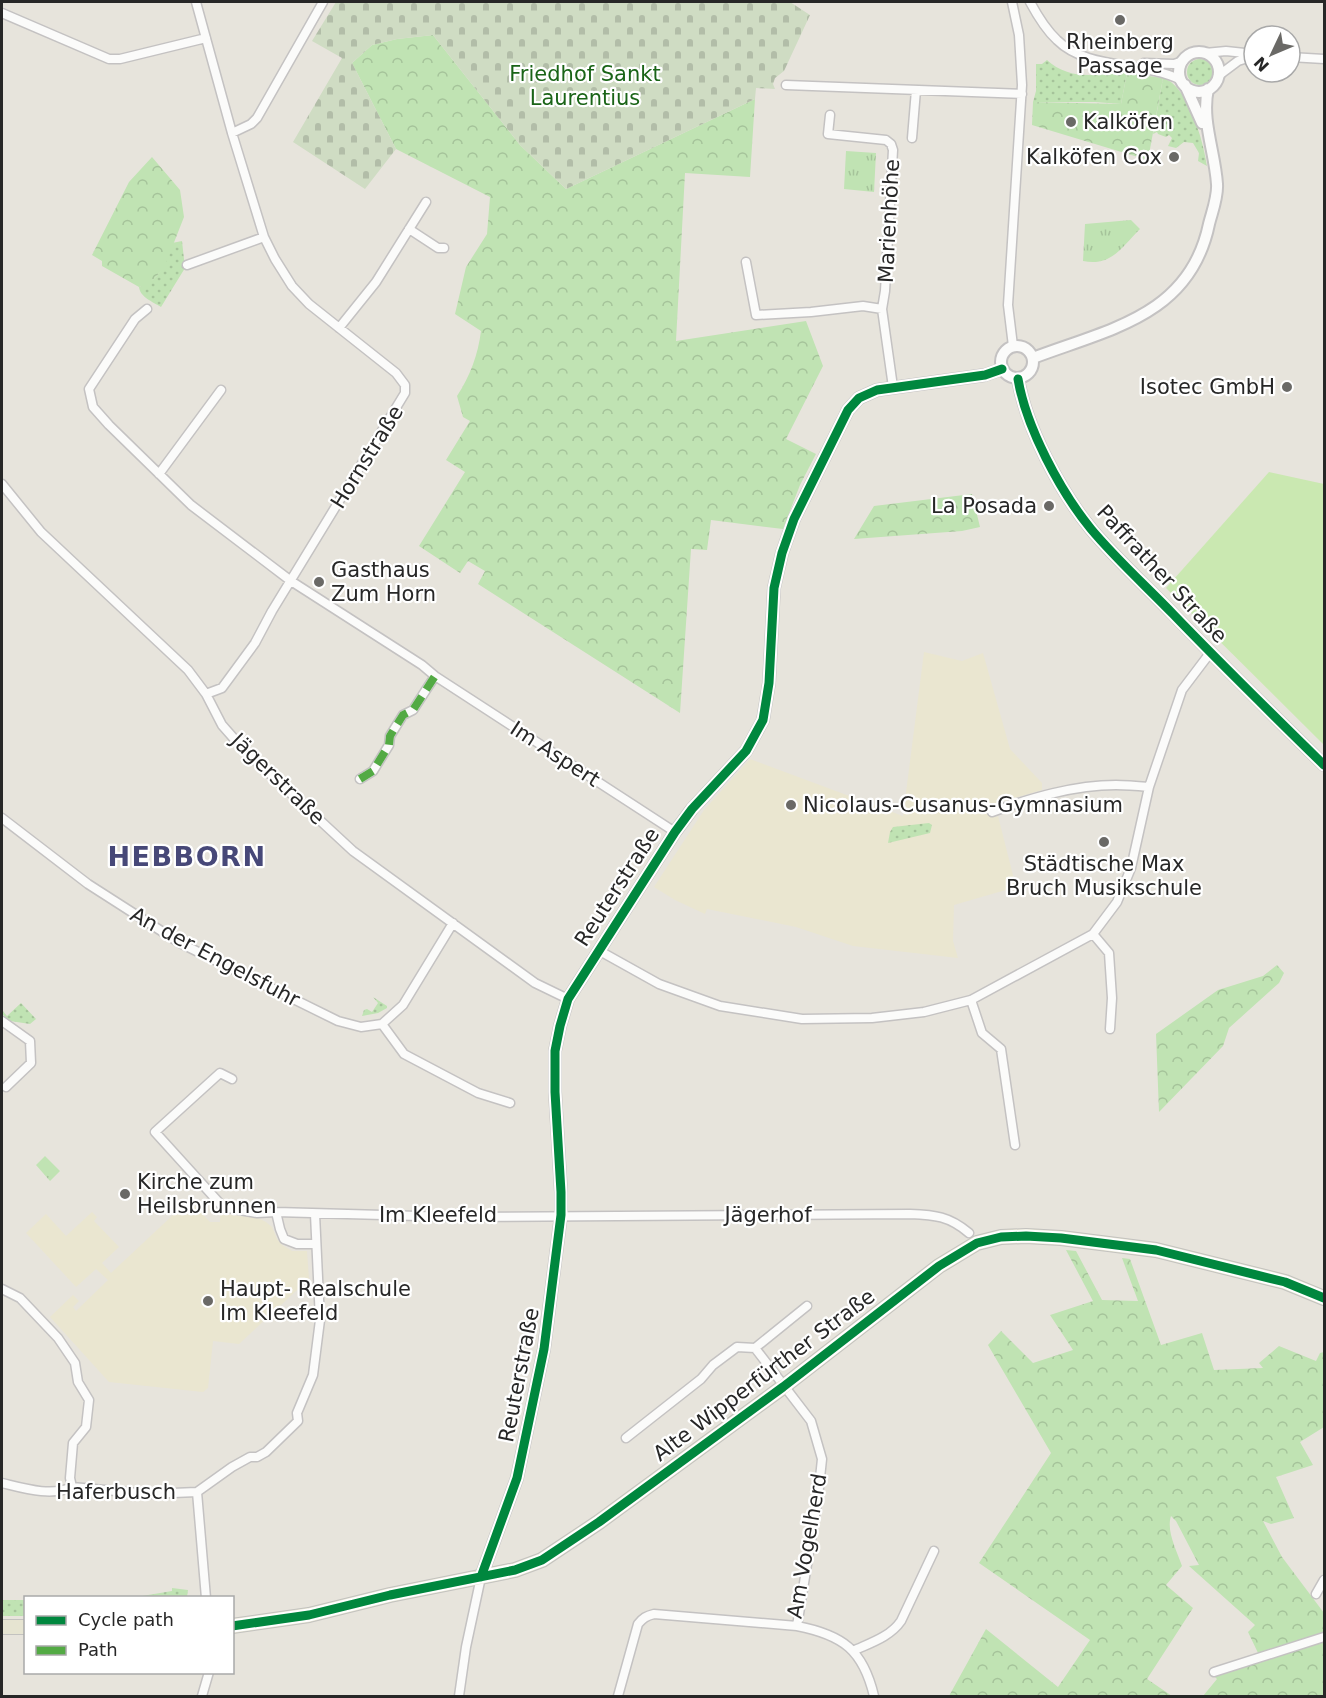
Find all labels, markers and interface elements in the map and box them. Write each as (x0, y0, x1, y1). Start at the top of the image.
marker: Rheinberg Passage (1113, 13, 1127, 27)
north arrow (1242, 24, 1302, 84)
place label: Rheinberg Passage (1066, 30, 1174, 78)
text: N (1250, 53, 1273, 75)
park label: Friedhof Sankt Laurentius (509, 62, 661, 110)
place label: Kalköfen (1083, 110, 1173, 134)
marker: Kalköfen (1064, 115, 1078, 129)
place label: Kalköfen Cox (1026, 145, 1162, 169)
marker: Kalköfen Cox (1167, 150, 1181, 164)
street label: Marienhöhe (874, 158, 904, 284)
place label: Isotec GmbH (1140, 375, 1275, 399)
marker: Isotec GmbH (1280, 380, 1294, 394)
street label: Hornstraße (326, 401, 408, 513)
place label: La Posada (931, 494, 1037, 518)
marker: La Posada (1042, 499, 1056, 513)
street label: Paffrather Straße (1092, 500, 1232, 648)
place label: Gasthaus Zum Horn (331, 558, 436, 606)
marker: Gasthaus Zum Horn (312, 575, 326, 589)
street label: Im Aspert (506, 716, 604, 792)
street label: Jägerstraße (225, 727, 330, 830)
place label: Nicolaus-Cusanus-Gymnasium (803, 793, 1123, 817)
marker: Nicolaus-Cusanus-Gymnasium (784, 798, 798, 812)
street label: Reuterstraße (570, 823, 664, 951)
marker: Städtische Max Bruch Musikschule (1097, 835, 1111, 849)
district label: HEBBORN (107, 841, 267, 872)
place label: Städtische Max Bruch Musikschule (1006, 852, 1202, 900)
street label: An der Engelsfuhr (126, 902, 304, 1012)
place label: Kirche zum Heilsbrunnen (137, 1170, 276, 1218)
marker: Kirche zum Heilsbrunnen (118, 1187, 132, 1201)
street label: Im Kleefeld (379, 1203, 497, 1227)
street label: Jägerhof (722, 1203, 812, 1227)
place label: Haupt- Realschule Im Kleefeld (220, 1277, 411, 1325)
street label: Alte Wipperfürther Straße (649, 1284, 879, 1466)
marker: Haupt- Realschule Im Kleefeld (201, 1294, 215, 1308)
street label: Reuterstraße (494, 1306, 544, 1444)
street label: Am Vogelherd (782, 1472, 832, 1620)
street label: Haferbusch (56, 1480, 176, 1504)
legend (24, 1596, 234, 1674)
text: Cycle path (78, 1609, 174, 1630)
text: Path (78, 1639, 118, 1660)

